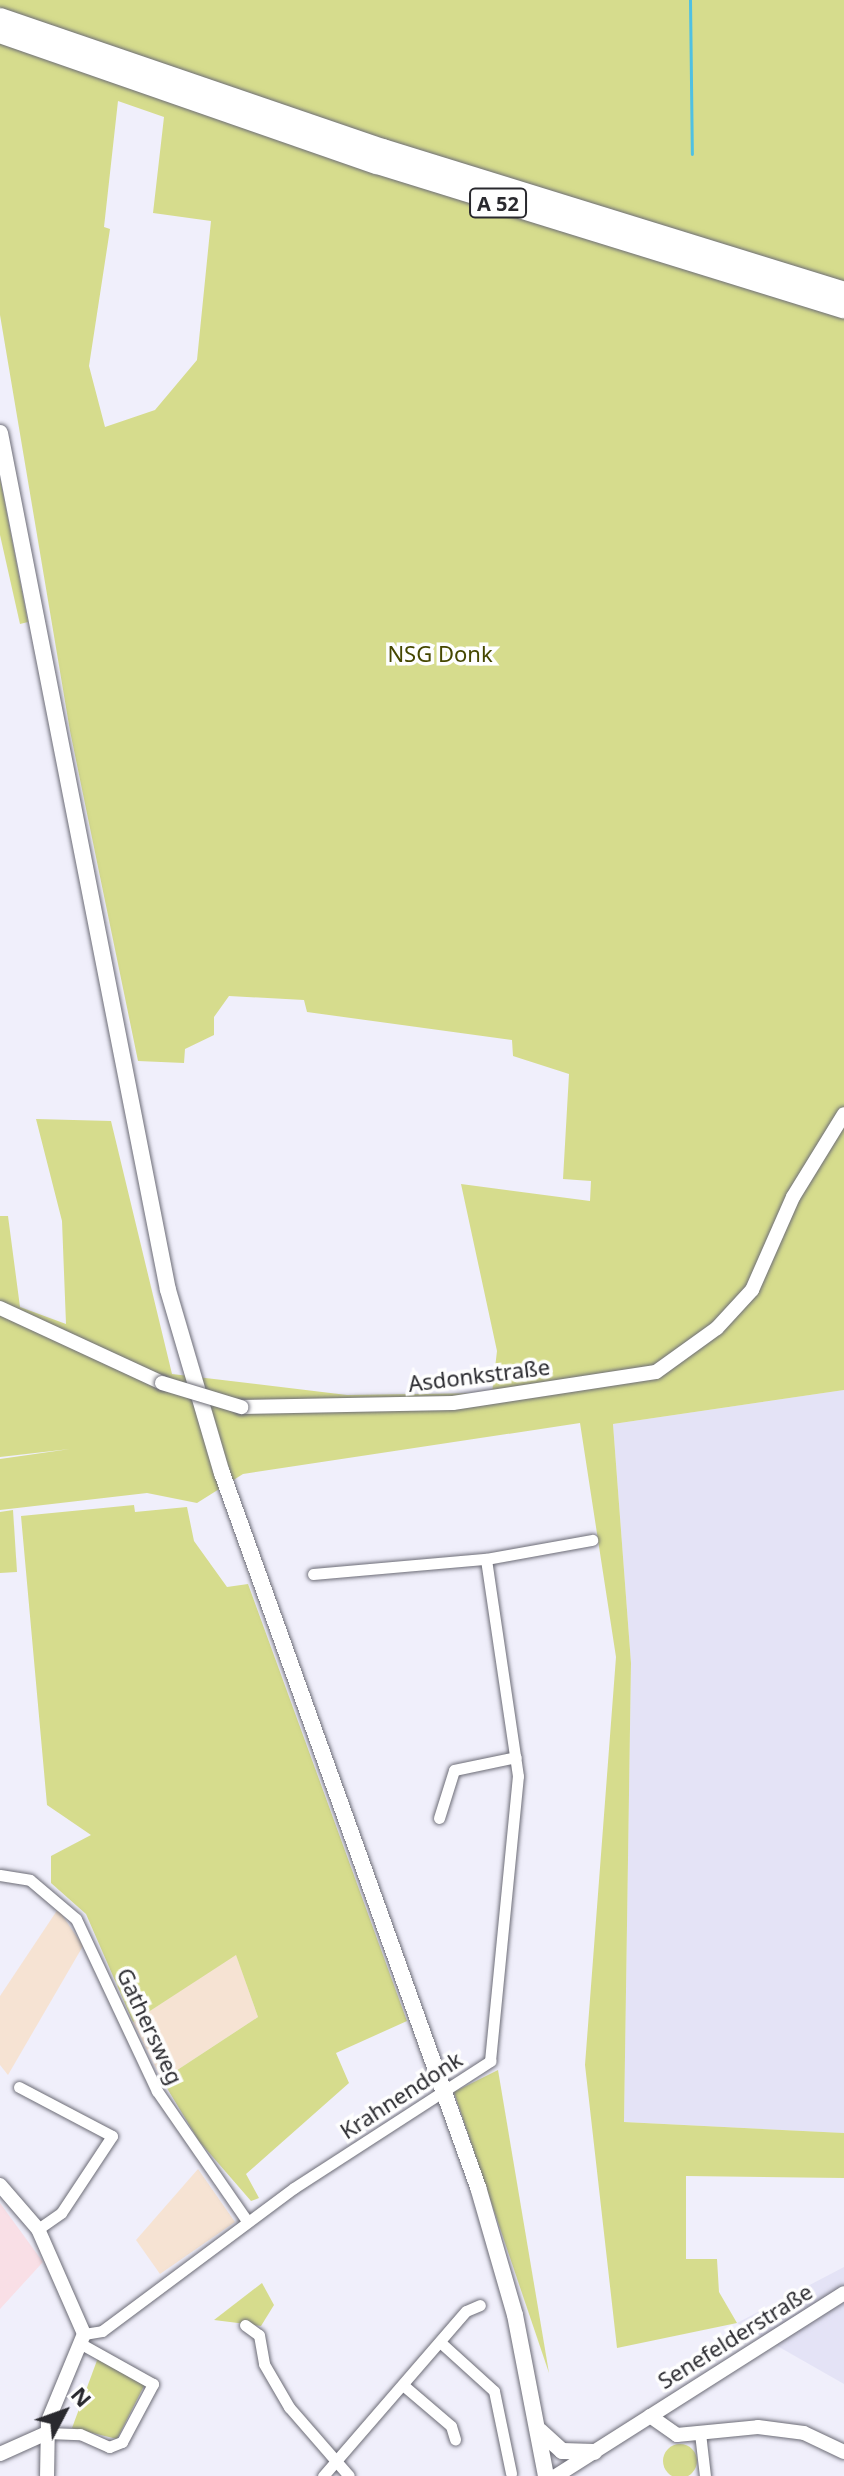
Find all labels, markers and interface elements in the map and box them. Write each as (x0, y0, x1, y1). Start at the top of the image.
road number: A 52 (468, 187, 528, 219)
park label: NSG Donk (387, 641, 493, 667)
street label: Asdonkstraße (407, 1353, 551, 1397)
street label: Gathersweg (112, 1964, 188, 2088)
street label: Krahnendonk (335, 2046, 467, 2144)
street label: Senefelderstraße (653, 2278, 817, 2394)
north arrow (24, 2372, 104, 2452)
text: N (65, 2380, 99, 2413)

